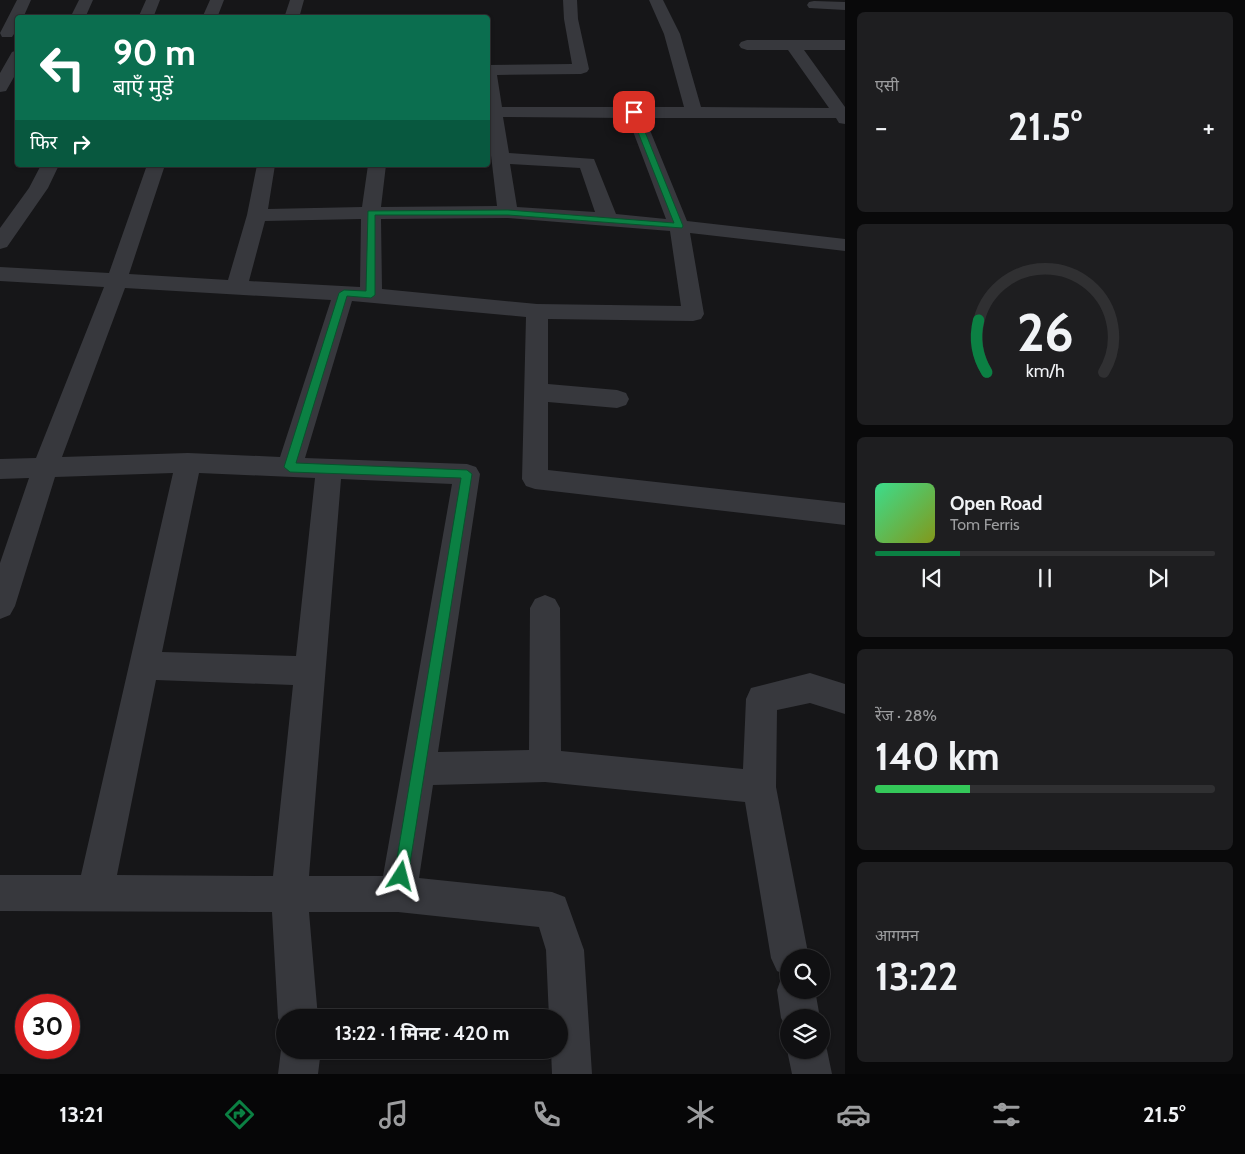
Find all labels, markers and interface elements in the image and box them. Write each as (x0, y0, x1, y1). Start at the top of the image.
text: 90 m (113, 31, 196, 74)
icon: left (30, 35, 95, 100)
text: बाएँ मुड़ें (113, 74, 173, 101)
text: एसी (875, 76, 899, 95)
pin (613, 91, 655, 133)
icon: arrive (620, 98, 648, 126)
text: 21.5° (1008, 103, 1082, 150)
text: − (875, 110, 887, 144)
text: + (1203, 110, 1215, 144)
icon: right (67, 130, 95, 158)
text: फिर (30, 131, 57, 154)
text: 26 (1017, 301, 1073, 364)
text: km/h (1025, 360, 1065, 381)
text: Open Road (950, 492, 1042, 515)
text: Tom Ferris (950, 515, 1020, 534)
icon: previous (918, 564, 946, 592)
icon: pause (1031, 564, 1059, 592)
icon: next (1144, 564, 1172, 592)
text: रेंज · 28% (875, 706, 937, 725)
text: 140 km (875, 733, 999, 780)
position arrow (374, 849, 426, 901)
text: आगमन (875, 926, 919, 945)
map controls (780, 949, 830, 1059)
button: search (780, 949, 830, 999)
text: 13:22 (875, 953, 958, 1000)
speed limit sign: 30 (15, 994, 80, 1059)
button: layers (780, 1009, 830, 1059)
text: 13:22 · 1 मिनट · 420 m (335, 1022, 509, 1045)
icon: directions (222, 1097, 257, 1132)
icon: music (376, 1097, 411, 1132)
icon: phone (529, 1097, 564, 1132)
icon: climate (683, 1097, 718, 1132)
icon: car (836, 1097, 871, 1132)
icon: filters (989, 1097, 1024, 1132)
text: 13:21 (59, 1101, 104, 1128)
text: 21.5° (1143, 1101, 1186, 1128)

